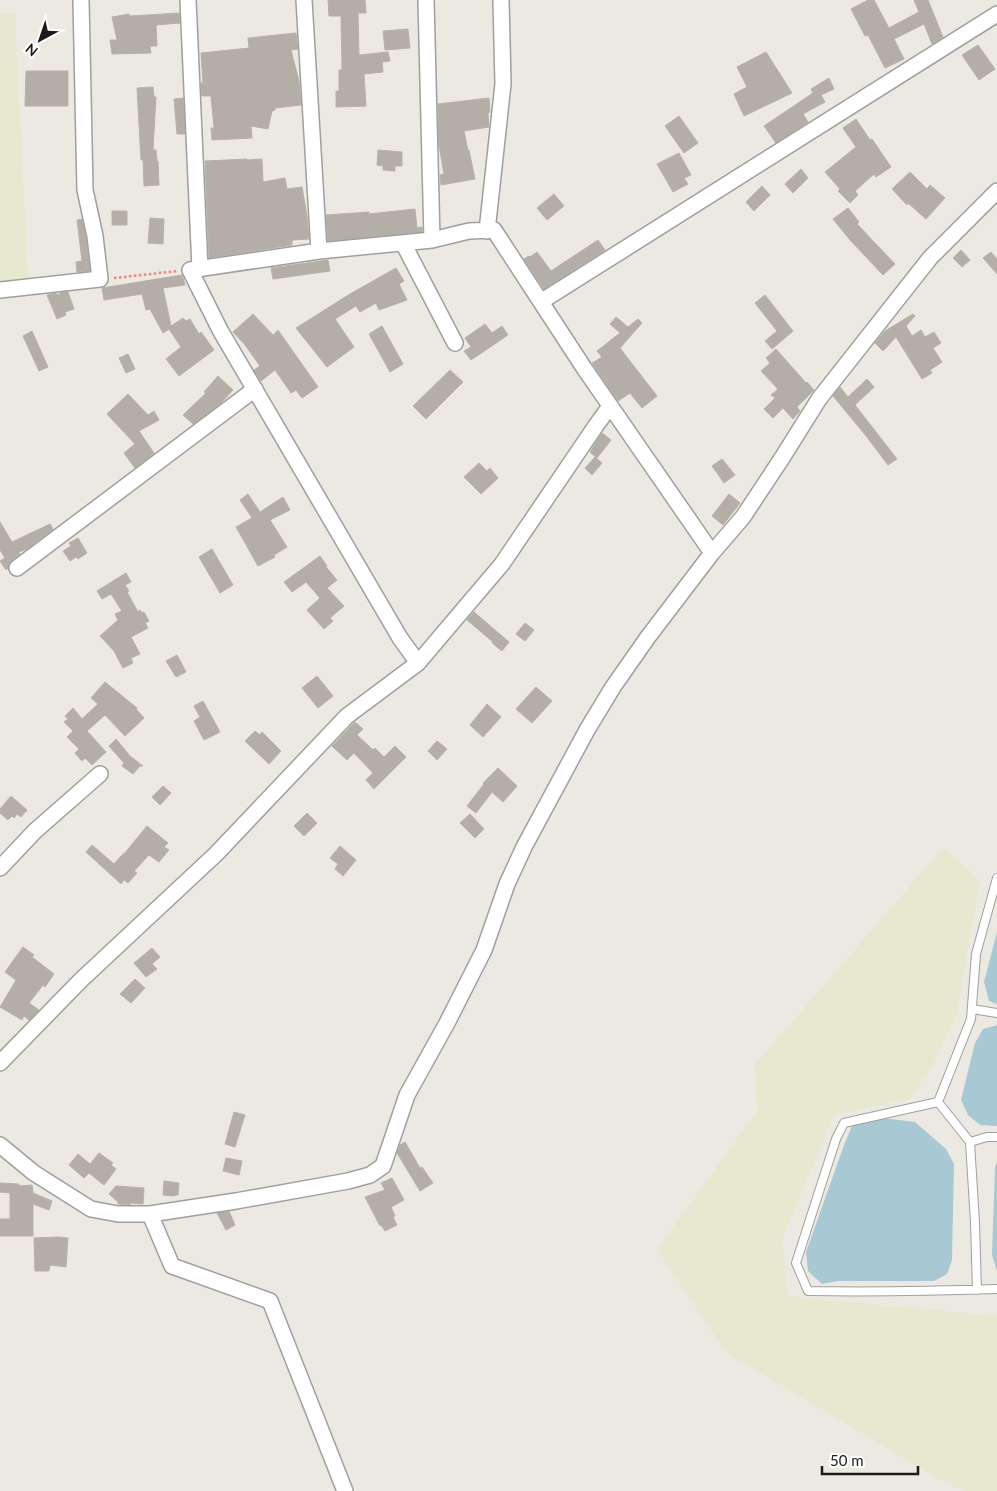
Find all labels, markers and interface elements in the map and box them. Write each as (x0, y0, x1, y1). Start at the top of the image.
north arrow (15, 15, 65, 65)
text: N (22, 40, 41, 60)
scale bar (822, 1444, 918, 1476)
text: 50 m (830, 1451, 864, 1469)

